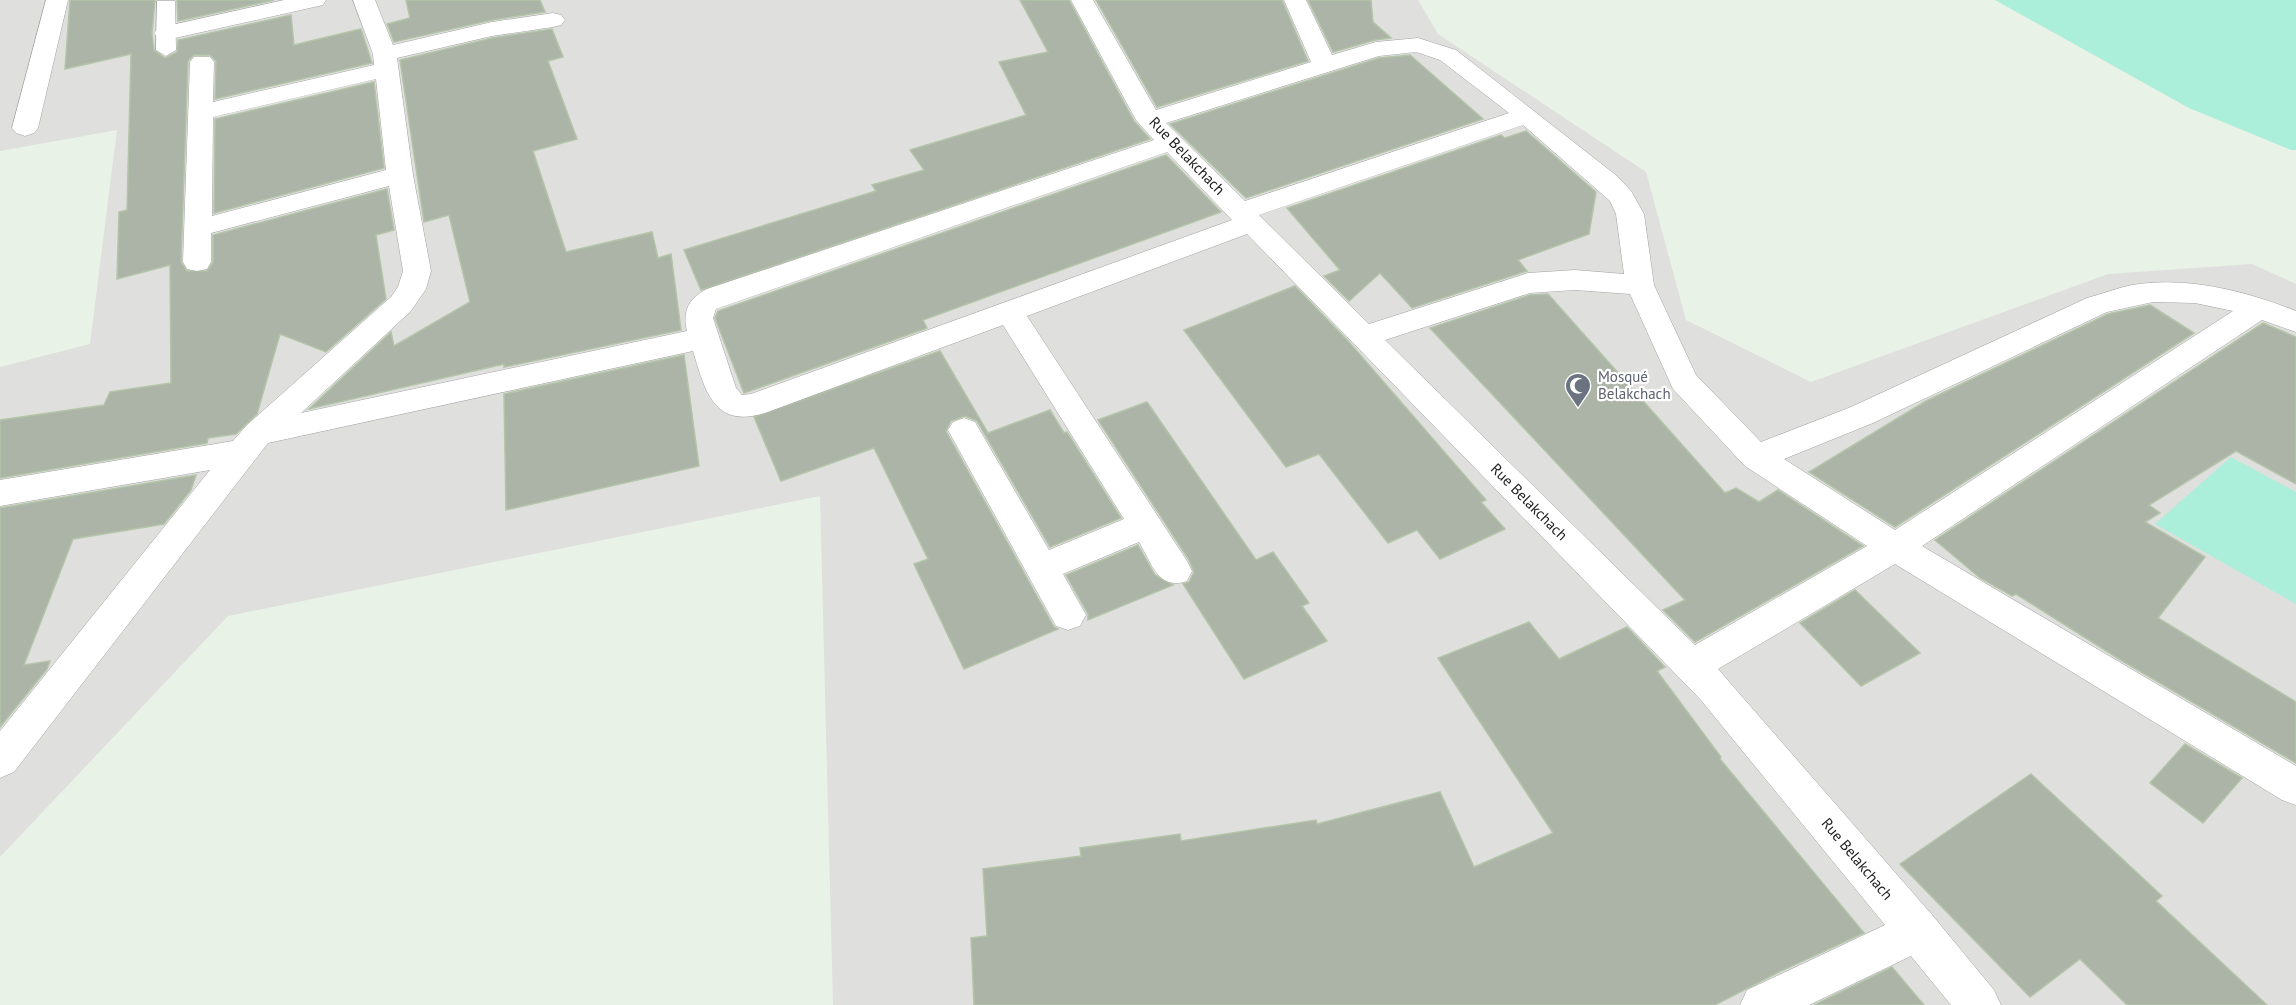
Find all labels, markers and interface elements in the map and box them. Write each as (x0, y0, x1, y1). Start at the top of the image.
street label: Rue Belakchach (1145, 113, 1229, 199)
place label: Mosqué Belakchach (1598, 367, 1671, 403)
mosque icon: Mosqué Belakchach (1563, 371, 1593, 409)
street label: Rue Belakchach (1487, 459, 1572, 544)
street label: Rue Belakchach (1818, 814, 1897, 904)

